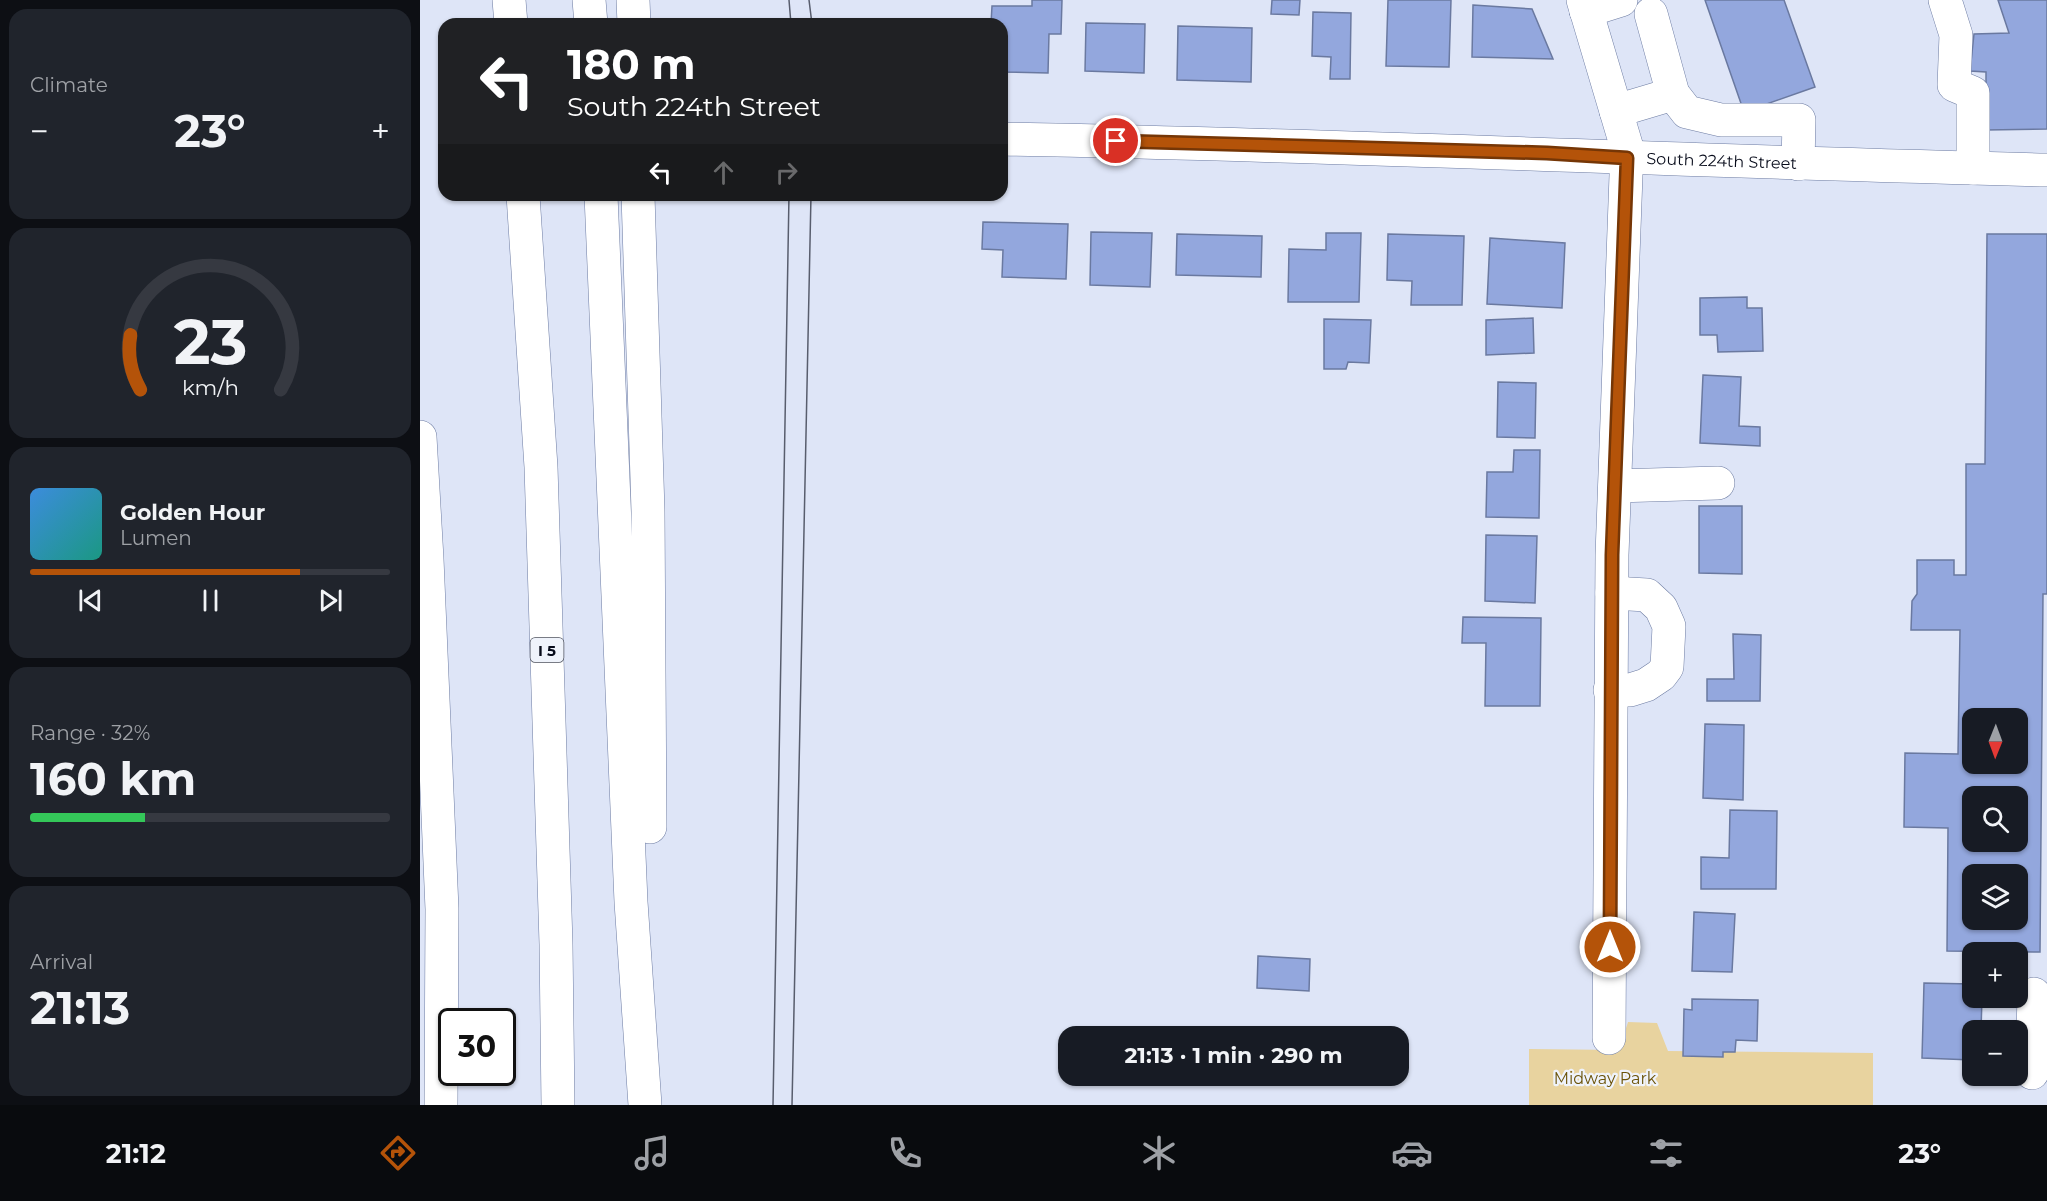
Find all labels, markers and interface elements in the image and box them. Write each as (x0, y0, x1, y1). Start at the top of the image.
text: 180 m (567, 38, 696, 90)
icon: left (468, 42, 546, 120)
text: Climate (30, 73, 108, 97)
text: South 224th Street (567, 90, 821, 123)
text: 23° (174, 103, 246, 158)
text: − (30, 111, 49, 151)
text: + (371, 111, 390, 151)
pin (1090, 115, 1141, 166)
icon: arrive (1099, 124, 1132, 157)
street label: South 224th Street (1646, 148, 1798, 172)
icon: left (644, 156, 677, 189)
icon: ahead (707, 156, 740, 189)
icon: right (770, 156, 803, 189)
text: 23 (173, 304, 247, 380)
text: km/h (181, 375, 239, 401)
text: Golden Hour (120, 499, 265, 526)
text: Lumen (120, 526, 192, 550)
icon: previous (74, 584, 107, 617)
icon: pause (194, 584, 227, 617)
icon: next (314, 584, 347, 617)
road number: I 5 (530, 638, 564, 662)
north arrow (1962, 708, 2028, 774)
map controls (1962, 708, 2028, 1086)
text: Range · 32% (30, 721, 150, 745)
text: 160 km (30, 751, 196, 806)
button: search (1962, 786, 2028, 852)
button: layers (1962, 864, 2028, 930)
position arrow (1578, 915, 1642, 979)
button: + (1962, 942, 2028, 1008)
text: Arrival (30, 950, 93, 974)
text: 21:13 (30, 980, 130, 1035)
speed limit sign: 30 (438, 1008, 516, 1086)
button: − (1962, 1020, 2028, 1086)
text: 21:13 · 1 min · 290 m (1124, 1042, 1343, 1069)
park label: Midway Park (1554, 1069, 1657, 1088)
icon: directions (377, 1132, 419, 1174)
icon: music (631, 1132, 673, 1174)
icon: phone (884, 1132, 926, 1174)
icon: climate (1138, 1132, 1180, 1174)
icon: car (1391, 1132, 1433, 1174)
icon: filters (1645, 1132, 1687, 1174)
text: 21:12 (106, 1137, 166, 1170)
text: 23° (1898, 1137, 1941, 1170)

